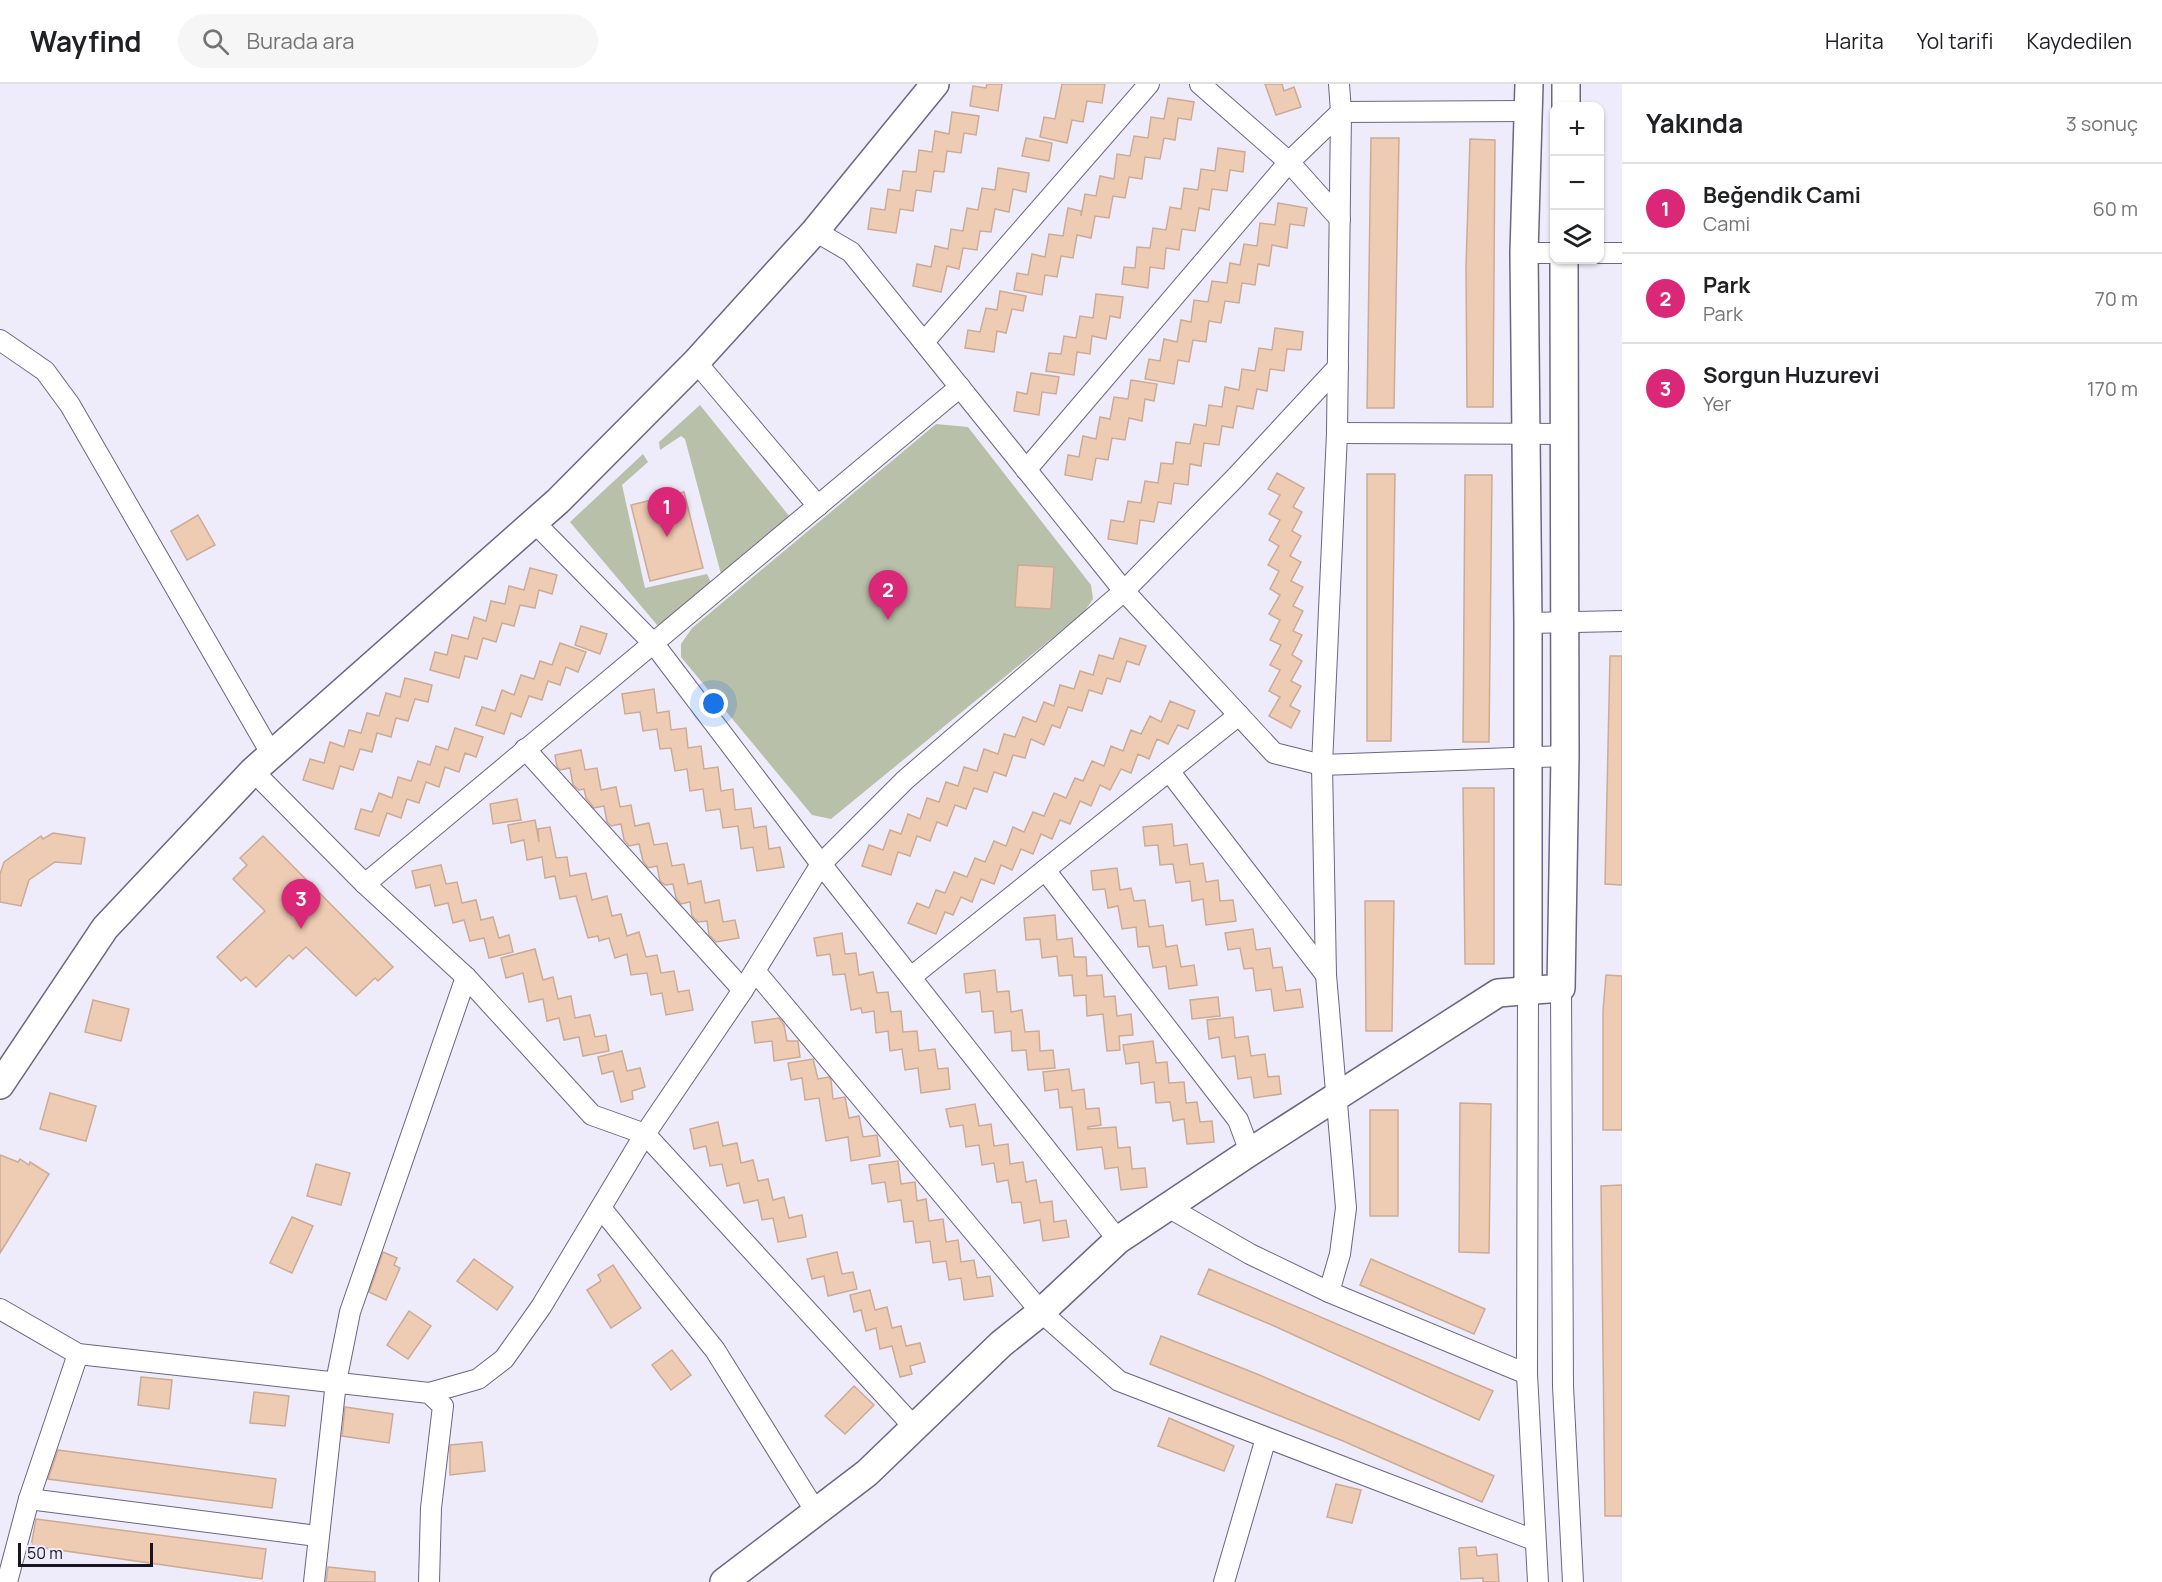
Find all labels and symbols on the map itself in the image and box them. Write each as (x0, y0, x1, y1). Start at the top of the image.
pin: 1 (648, 488, 686, 537)
pin: 2 (868, 570, 908, 620)
your location (699, 689, 728, 718)
pin: 3 (282, 880, 320, 929)
scale bar (18, 1540, 153, 1568)

